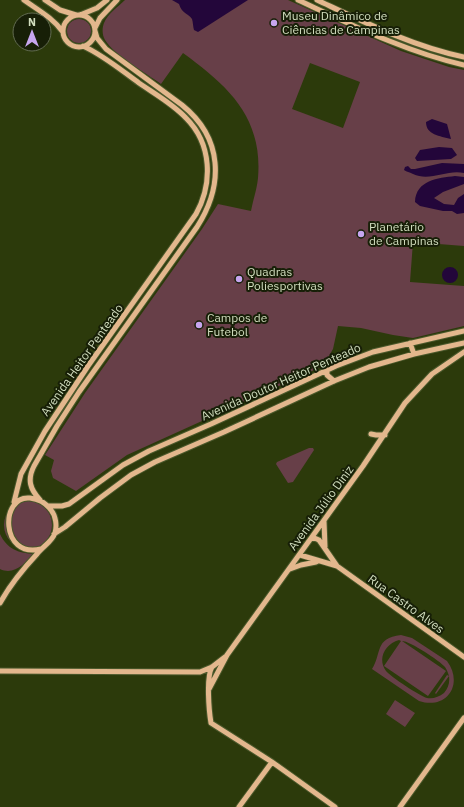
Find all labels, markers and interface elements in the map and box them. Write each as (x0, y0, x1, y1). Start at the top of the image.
place label: Museu Dinâmico de Ciências de Campinas (282, 8, 400, 37)
north arrow (12, 12, 52, 52)
text: N (28, 15, 36, 29)
marker: Museu Dinâmico de Ciências de Campinas (269, 18, 279, 28)
place label: Planetário de Campinas (369, 219, 439, 248)
marker: Planetário de Campinas (356, 229, 366, 239)
place label: Quadras Poliesportivas (247, 264, 323, 293)
marker: Quadras Poliesportivas (234, 274, 244, 284)
street label: Avenida Heitor Penteado (37, 301, 126, 419)
place label: Campos de Futebol (207, 310, 268, 339)
marker: Campos de Futebol (194, 320, 204, 330)
street label: Avenida Doutor Heitor Penteado (199, 339, 363, 424)
street label: Avenida Júlio Diniz (285, 462, 357, 553)
street label: Rua Castro Alves (365, 571, 447, 636)

